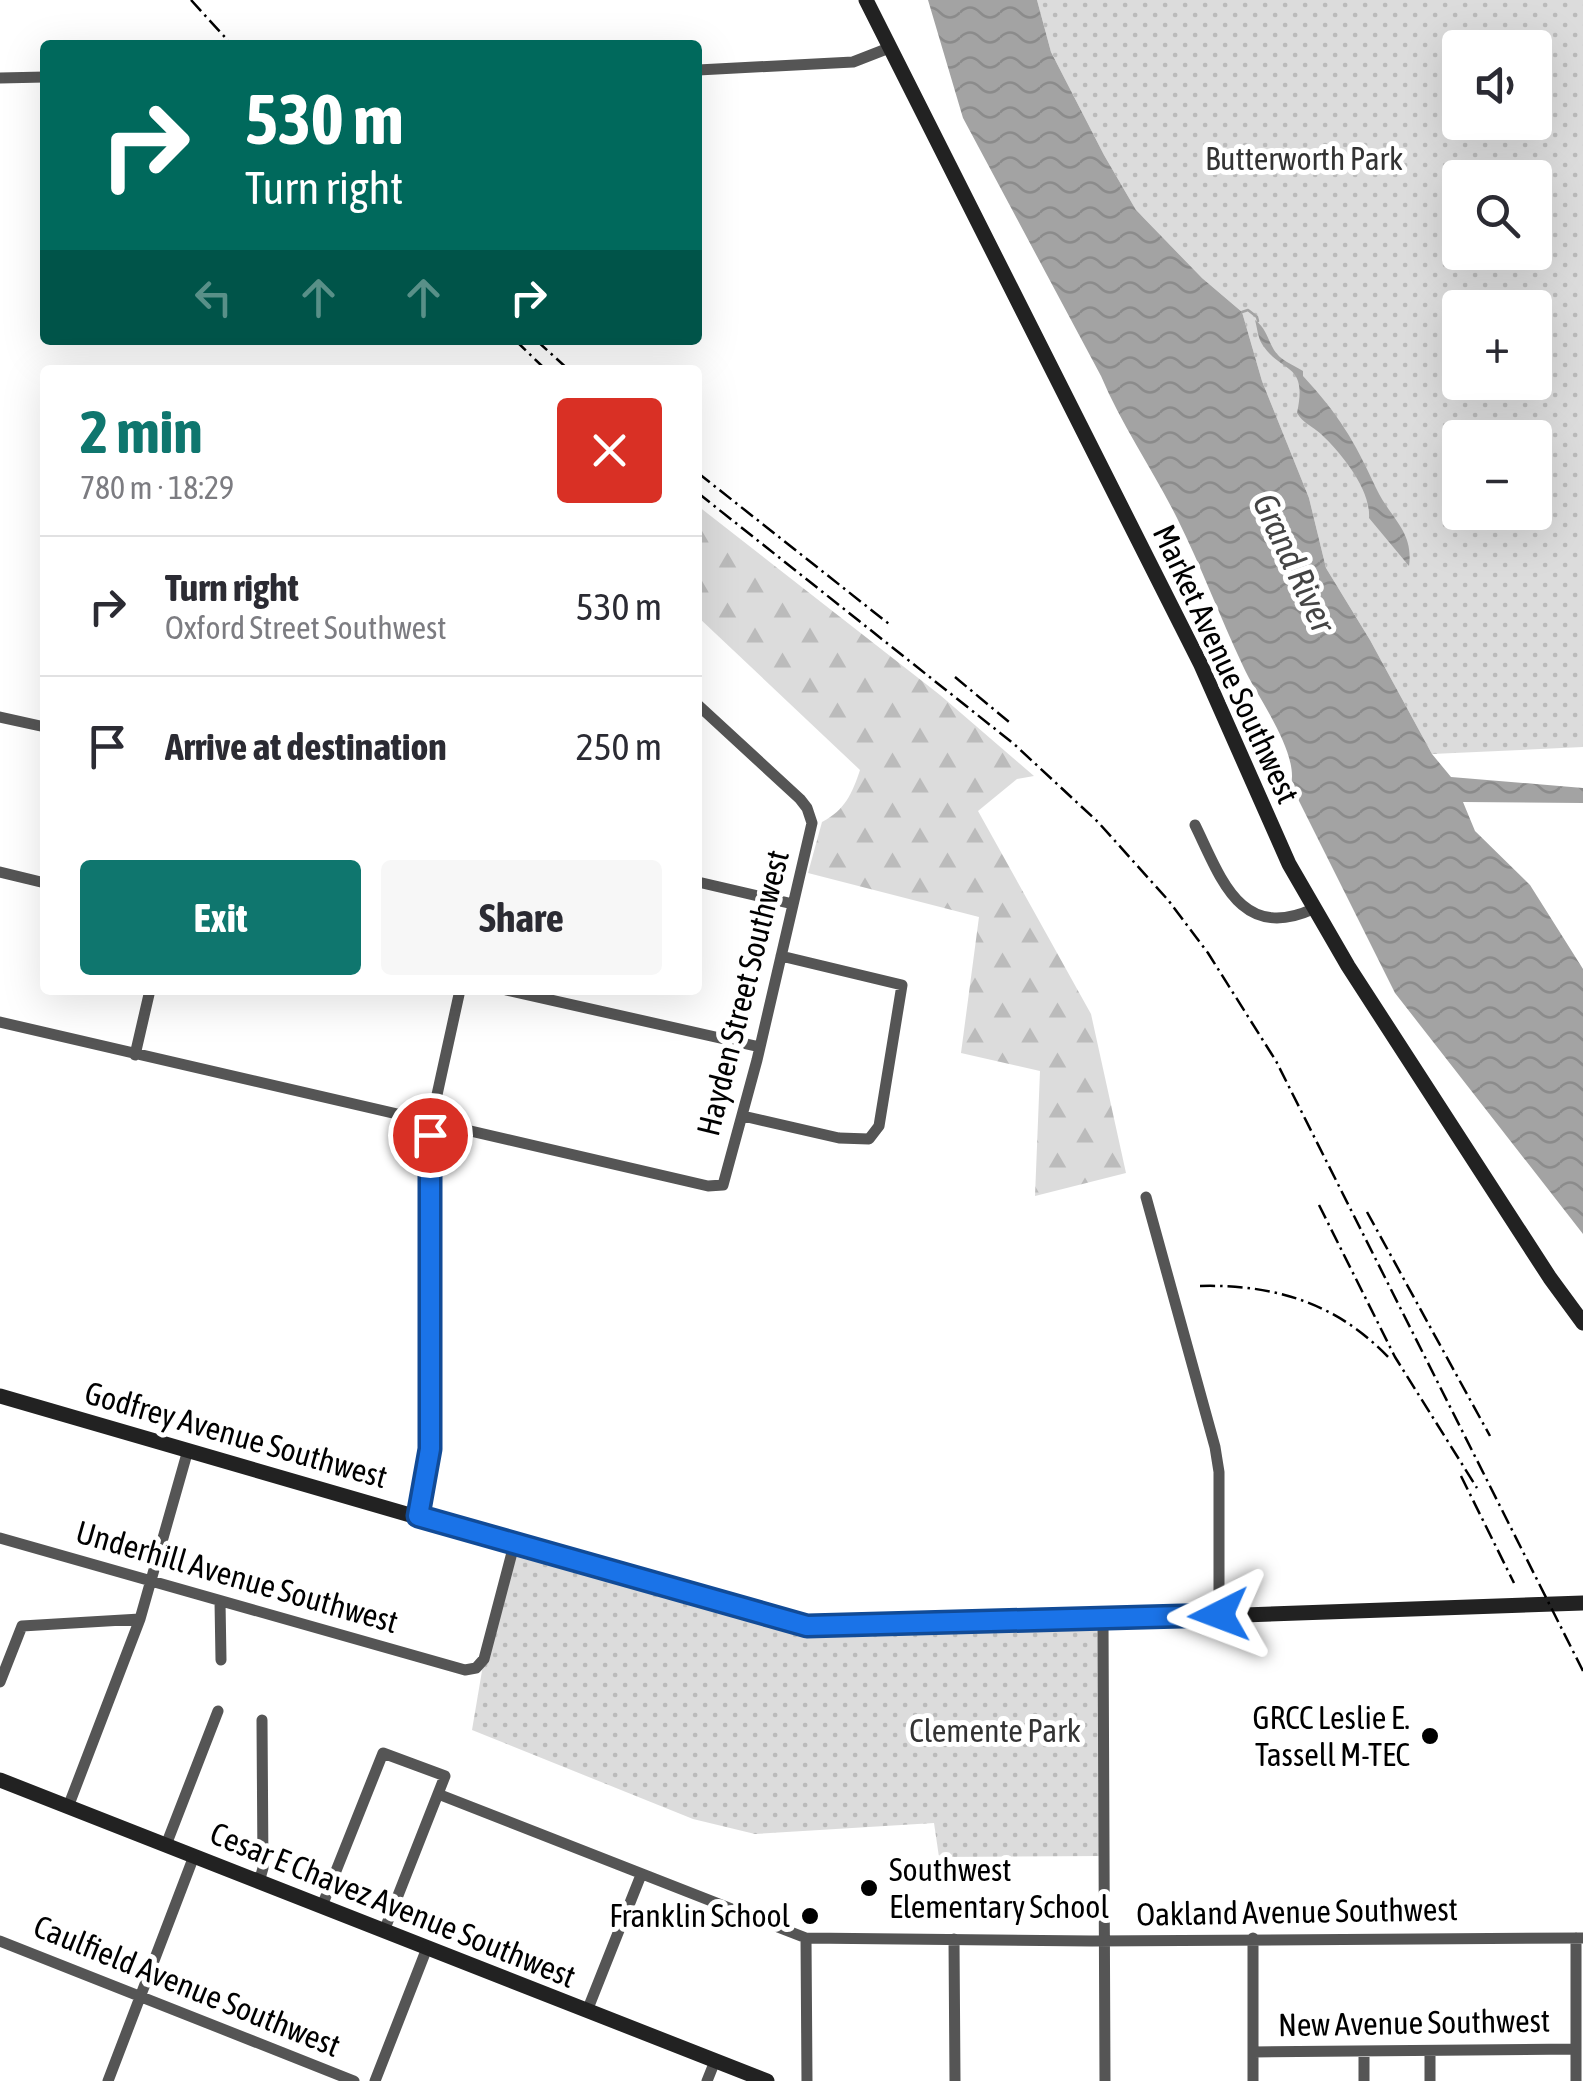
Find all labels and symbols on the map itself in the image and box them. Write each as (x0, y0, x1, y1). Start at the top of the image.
park label: Butterworth Park (1205, 140, 1403, 177)
water label: Grand River (1245, 487, 1345, 640)
street label: Market Avenue Southwest (1146, 519, 1307, 809)
street label: Hayden Street Southwest (689, 846, 796, 1140)
pin (388, 1093, 473, 1178)
street label: Godfrey Avenue Southwest (81, 1374, 392, 1495)
street label: Underhill Avenue Southwest (72, 1513, 402, 1640)
position arrow (1167, 1563, 1271, 1667)
place label: GRCC Leslie E. Tassell M-TEC (1253, 1699, 1410, 1773)
park label: Clemente Park (909, 1712, 1081, 1749)
marker: GRCC Leslie E. Tassell M-TEC (1419, 1725, 1441, 1747)
street label: Cesar E Chavez Avenue Southwest (205, 1814, 581, 1995)
place label: Southwest Elementary School (889, 1851, 1109, 1925)
marker: Southwest Elementary School (858, 1877, 880, 1899)
street label: Oakland Avenue Southwest (1136, 1890, 1458, 1933)
place label: Franklin School (609, 1897, 791, 1934)
marker: Franklin School (799, 1905, 821, 1927)
street label: Caulfield Avenue Southwest (29, 1907, 346, 2064)
street label: New Avenue Southwest (1278, 2002, 1550, 2043)

